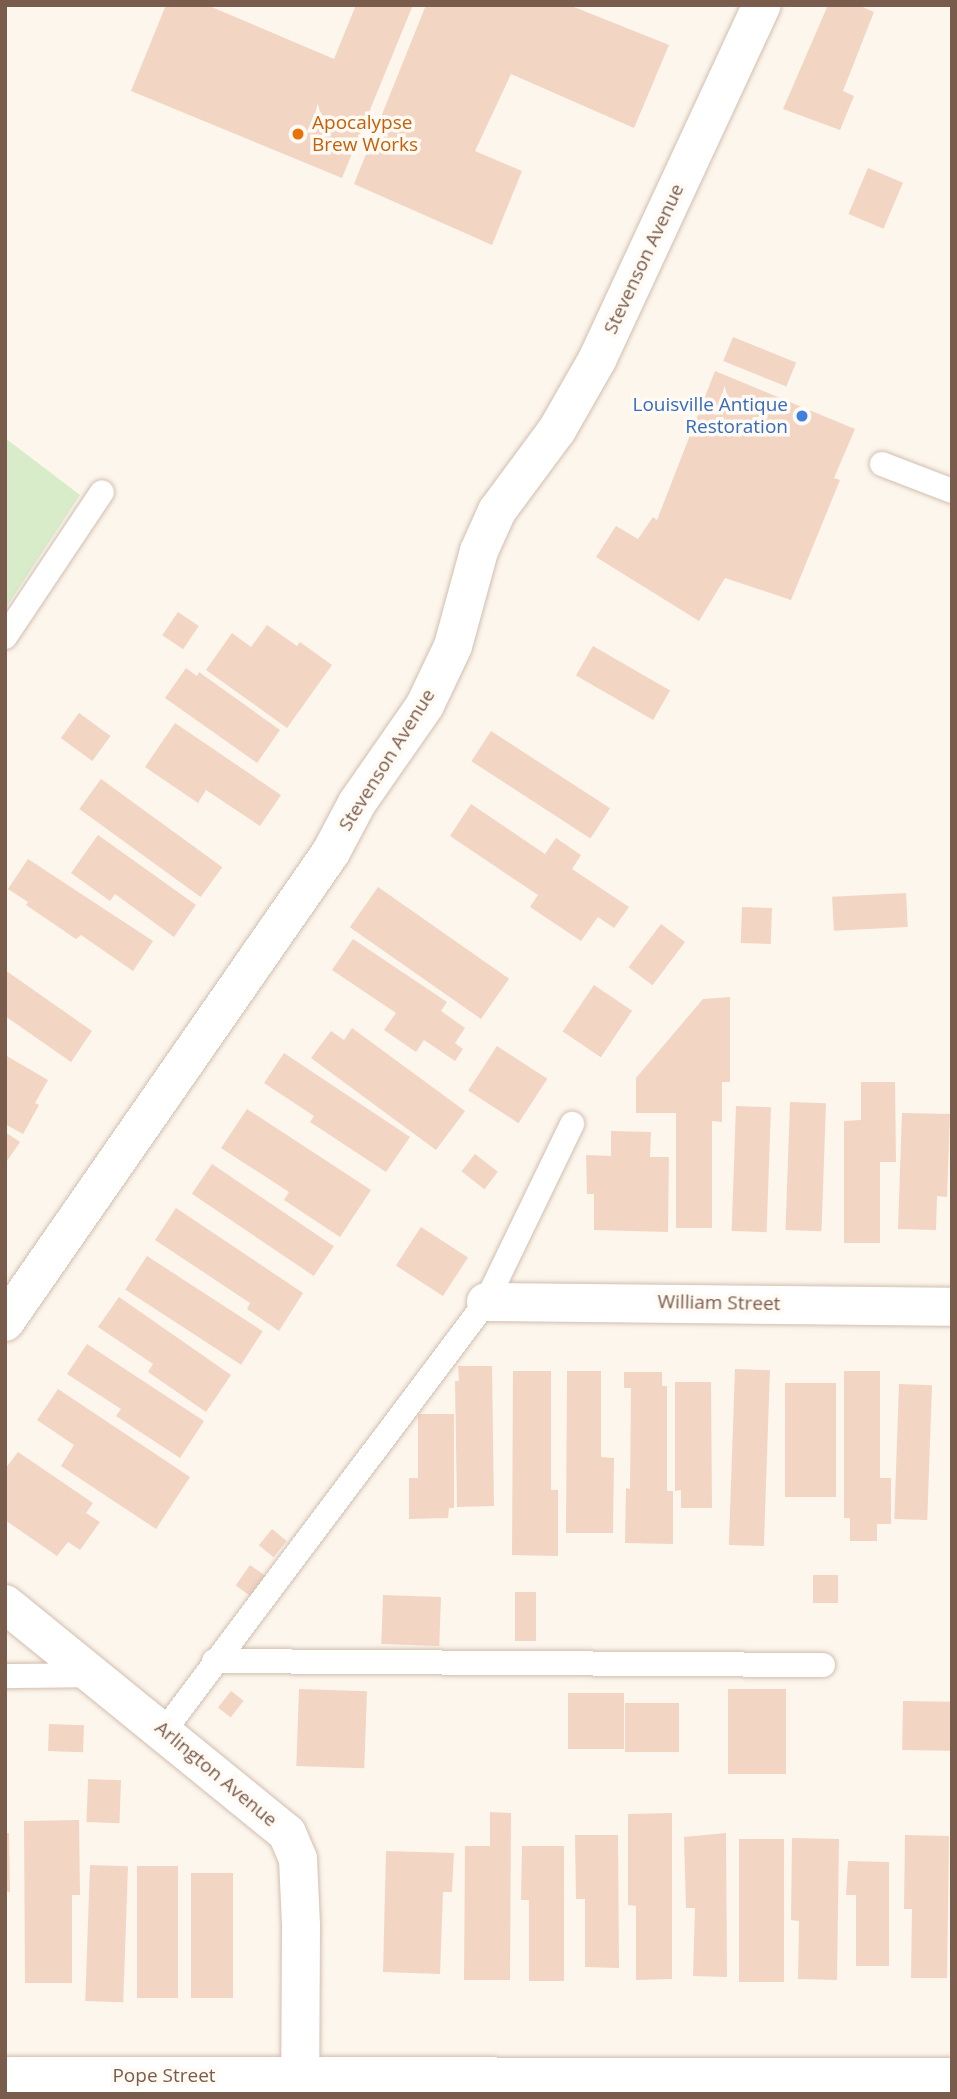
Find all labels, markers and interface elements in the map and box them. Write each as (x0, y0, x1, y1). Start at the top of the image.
place label: Apocalypse Brew Works (312, 112, 418, 156)
marker: Apocalypse Brew Works (290, 126, 306, 142)
street label: Stevenson Avenue (599, 180, 689, 338)
place label: Louisville Antique Restoration (632, 394, 788, 438)
marker: Louisville Antique Restoration (794, 408, 810, 424)
street label: Stevenson Avenue (334, 685, 440, 835)
street label: William Street (657, 1291, 781, 1315)
street label: Arlington Avenue (150, 1716, 282, 1832)
street label: Pope Street (112, 2065, 216, 2087)

